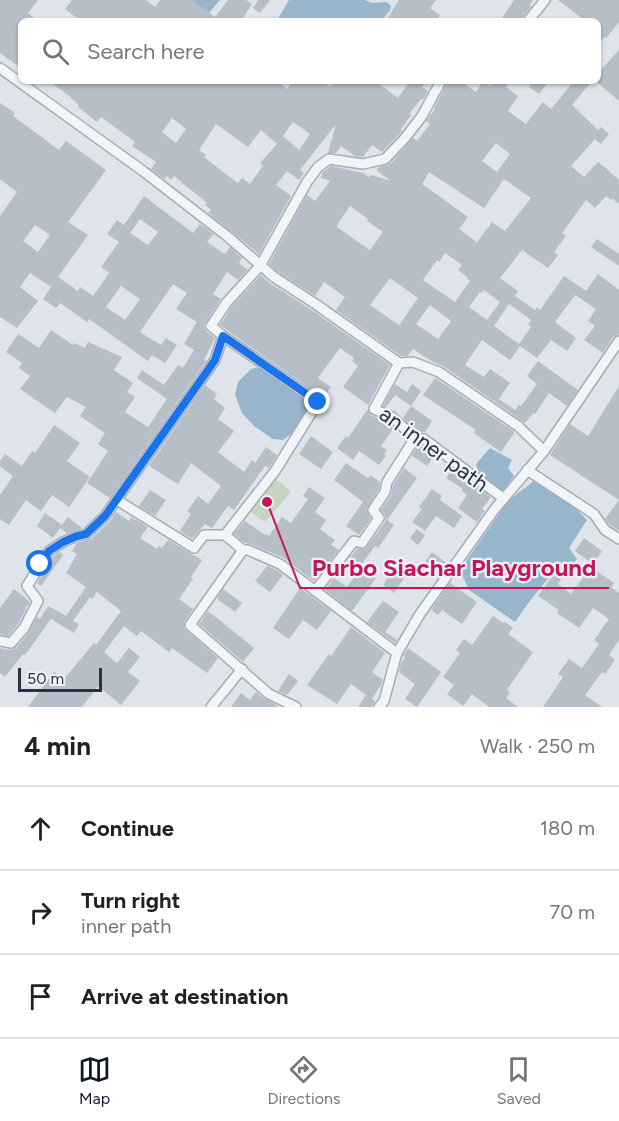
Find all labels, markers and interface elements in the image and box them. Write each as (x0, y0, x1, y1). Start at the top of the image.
search box (18, 18, 601, 84)
icon: search (39, 35, 72, 68)
text: Search here (87, 38, 205, 65)
route end (304, 388, 330, 414)
street label: an inner path (374, 400, 494, 498)
callout: Purbo Siachar Playground (300, 546, 609, 588)
route start (26, 550, 52, 576)
text: Purbo Siachar Playground (312, 553, 596, 582)
scale bar (18, 665, 102, 692)
text: 50 m (27, 669, 64, 688)
text: 4 min (24, 730, 91, 762)
text: Walk · 250 m (480, 734, 595, 758)
icon: ahead (24, 812, 57, 845)
text: Continue (81, 815, 174, 842)
text: 180 m (540, 816, 595, 840)
text: Turn right (81, 887, 180, 914)
icon: right (24, 896, 57, 929)
text: 70 m (549, 900, 595, 924)
text: inner path (81, 914, 171, 938)
icon: arrive (24, 980, 57, 1013)
text: Arrive at destination (81, 983, 289, 1010)
tab: Map (78, 1053, 111, 1108)
tab: Directions (267, 1053, 340, 1108)
tab: Saved (497, 1053, 541, 1108)

